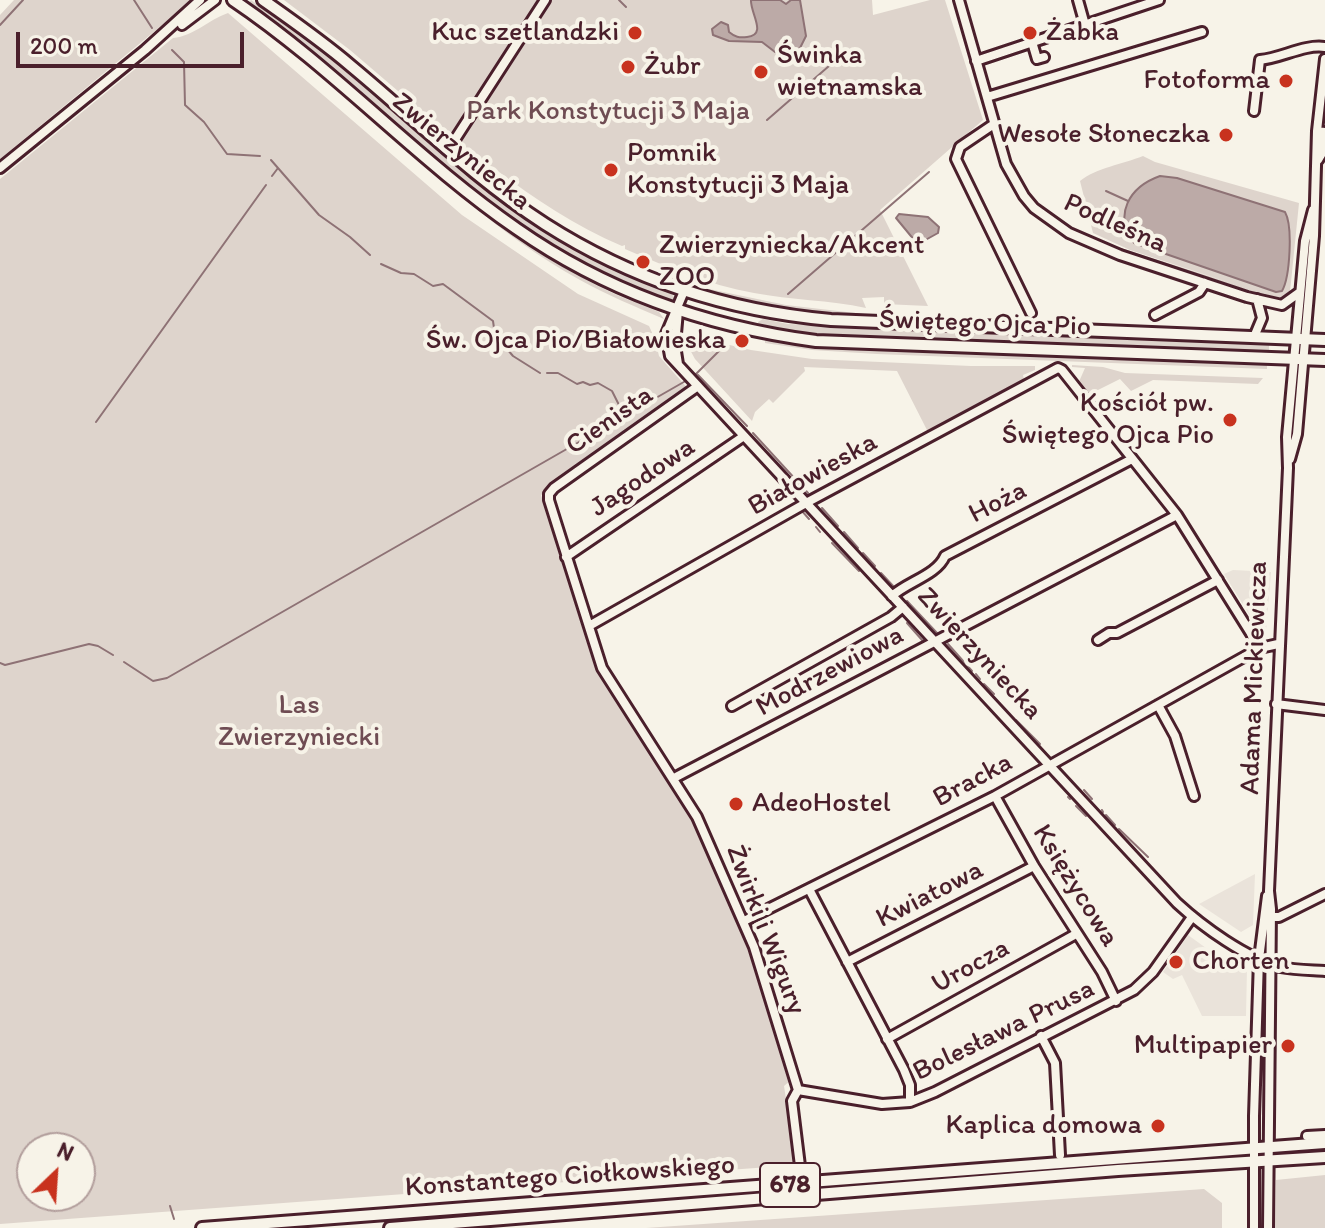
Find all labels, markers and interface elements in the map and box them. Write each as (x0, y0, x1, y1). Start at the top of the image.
scale bar (20, 16, 248, 66)
place label: Kuc szetlandzki (431, 16, 619, 50)
place label: Żabka (1046, 16, 1119, 50)
marker: Kuc szetlandzki (626, 24, 644, 42)
marker: Żabka (1021, 24, 1039, 42)
text: 200 m (30, 31, 98, 60)
place label: Świnka wietnamska (777, 39, 922, 105)
place label: Żubr (644, 50, 701, 84)
marker: Żubr (619, 58, 637, 76)
marker: Świnka wietnamska (752, 63, 770, 81)
place label: Fotoforma (1144, 64, 1270, 98)
marker: Fotoforma (1277, 72, 1295, 90)
street label: Zwierzyniecka (385, 86, 537, 218)
park label: Park Konstytucji 3 Maja (466, 95, 750, 129)
place label: Wesołe Słoneczka (997, 118, 1210, 152)
marker: Wesołe Słoneczka (1217, 126, 1235, 144)
place label: Pomnik Konstytucji 3 Maja (627, 137, 849, 203)
marker: Pomnik Konstytucji 3 Maja (602, 161, 620, 179)
street label: Podleśna (1058, 186, 1172, 262)
place label: Zwierzyniecka/Akcent ZOO (659, 229, 924, 295)
marker: Zwierzyniecka/Akcent ZOO (634, 253, 652, 271)
street label: Świętego Ojca Pio (878, 304, 1092, 344)
place label: Św. Ojca Pio/Białowieska (426, 324, 726, 358)
marker: Św. Ojca Pio/Białowieska (733, 332, 751, 350)
street label: Cienista (560, 379, 660, 463)
place label: Kościół pw. Świętego Ojca Pio (1002, 387, 1214, 453)
marker: Kościół pw. Świętego Ojca Pio (1221, 411, 1239, 429)
street label: Białowieska (743, 426, 883, 524)
street label: Jagodowa (584, 431, 702, 525)
street label: Hoża (964, 474, 1032, 532)
street label: Adama Mickiewicza (1234, 561, 1276, 795)
street label: Zwierzyniecka (909, 581, 1049, 727)
street label: Modrzewiowa (751, 619, 909, 725)
park label: Las Zwierzyniecki (218, 689, 380, 755)
street label: Bracka (928, 746, 1018, 816)
place label: AdeoHostel (752, 787, 891, 821)
marker: AdeoHostel (727, 795, 745, 813)
street label: Księżycowa (1024, 819, 1126, 953)
street label: Żwirki i Wigury (717, 841, 813, 1019)
street label: Kwiatowa (871, 854, 989, 936)
street label: Urocza (926, 932, 1016, 1002)
place label: Chorten (1192, 945, 1290, 979)
marker: Chorten (1167, 953, 1185, 971)
street label: Bolesława Prusa (908, 973, 1100, 1089)
place label: Multipapier (1134, 1029, 1272, 1063)
marker: Multipapier (1279, 1037, 1297, 1055)
place label: Kaplica domowa (945, 1109, 1142, 1143)
marker: Kaplica domowa (1149, 1117, 1167, 1135)
north arrow (16, 1132, 96, 1212)
text: N (53, 1136, 78, 1167)
street label: Konstantego Ciołkowskiego (404, 1149, 736, 1205)
road number: 678 (760, 1163, 820, 1207)

